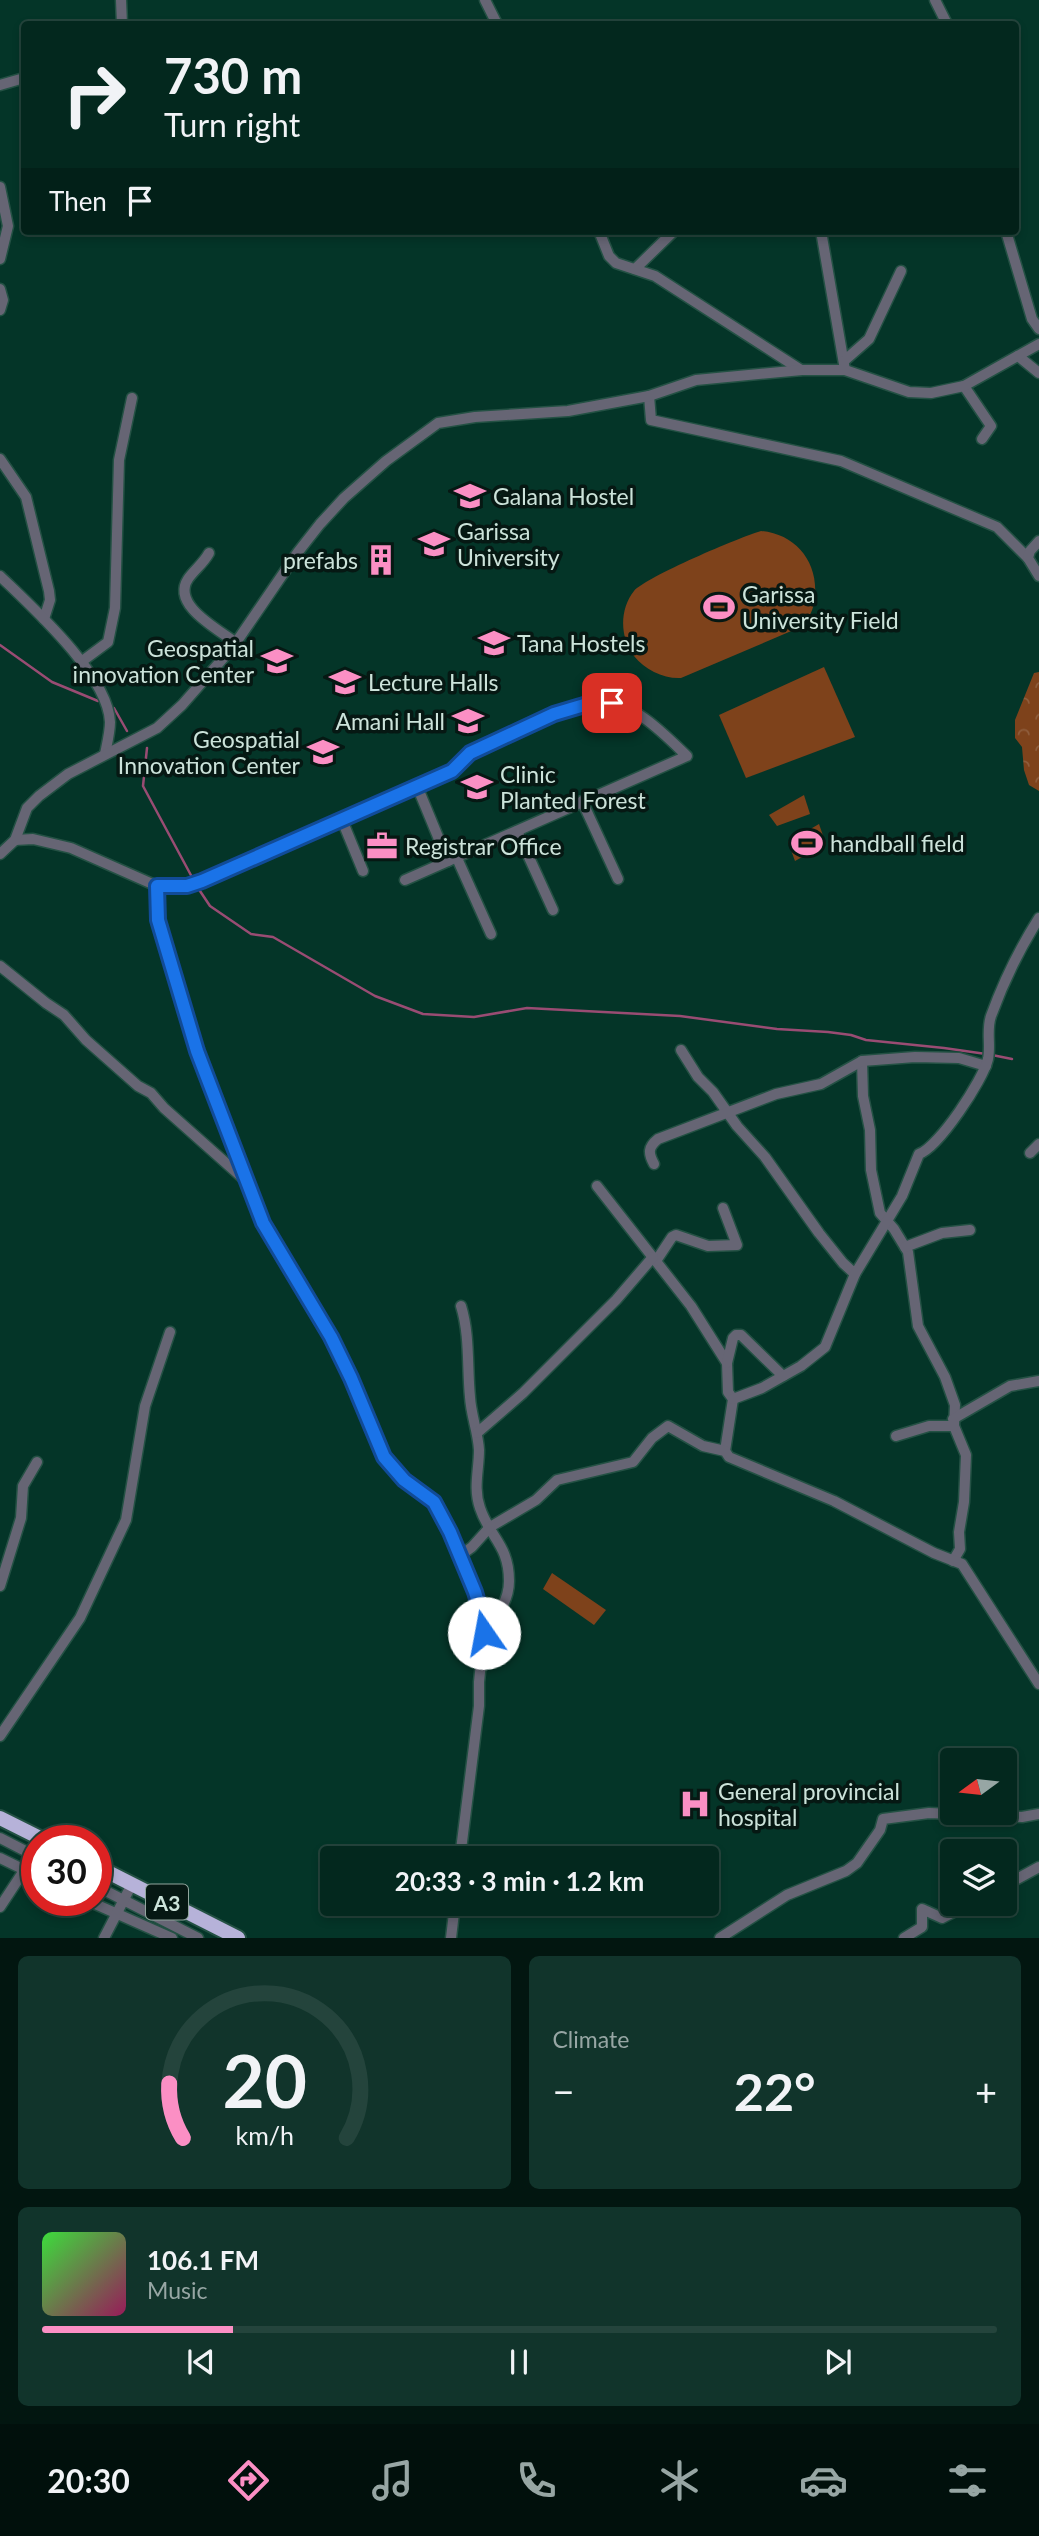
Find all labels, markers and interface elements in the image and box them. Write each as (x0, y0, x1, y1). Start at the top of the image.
text: 730 m (164, 46, 302, 104)
icon: right (49, 49, 140, 140)
text: Turn right (164, 105, 300, 144)
icon: arrive (121, 182, 159, 220)
text: Then (49, 185, 107, 217)
school or university icon: Galana Hostel (453, 479, 487, 513)
place label: Galana Hostel (493, 482, 634, 510)
place label: Garissa University (457, 517, 560, 571)
school or university icon: Garissa University (417, 527, 451, 561)
building icon: prefabs (364, 543, 398, 577)
place label: prefabs (283, 546, 358, 574)
place label: Garissa University Field (742, 580, 899, 634)
sports icon: Garissa University Field (702, 590, 736, 624)
school or university icon: Tana Hostels (477, 626, 511, 660)
place label: Tana Hostels (517, 629, 646, 657)
place label: Geospatial innovation Center (73, 634, 255, 688)
school or university icon: Geospatial innovation Center (260, 644, 294, 678)
school or university icon: Lecture Halls (328, 665, 362, 699)
place label: Lecture Halls (368, 668, 499, 696)
pin (582, 673, 642, 733)
icon: arrive (593, 684, 631, 722)
school or university icon: Amani Hall (451, 704, 485, 738)
place label: Amani Hall (335, 707, 445, 735)
place label: Geospatial Innovation Center (118, 725, 301, 779)
school or university icon: Geospatial Innovation Center (306, 735, 340, 769)
place label: Clinic Planted Forest (500, 760, 646, 814)
school or university icon: Clinic Planted Forest (460, 770, 494, 804)
sports icon: handball field (790, 826, 824, 860)
office icon: Registrar Office (365, 829, 399, 863)
place label: handball field (830, 829, 965, 857)
place label: Registrar Office (405, 832, 562, 860)
position arrow (447, 1596, 521, 1670)
north arrow (940, 1748, 1017, 1825)
map controls (940, 1748, 1017, 1916)
place label: General provincial hospital (718, 1777, 900, 1831)
hospital icon: General provincial hospital (678, 1787, 712, 1821)
speed limit sign: 30 (21, 1825, 112, 1916)
button: layers (940, 1839, 1017, 1916)
text: 20:33 · 3 min · 1.2 km (395, 1865, 644, 1897)
road number: A3 (146, 1884, 188, 1920)
text: Climate (553, 2025, 629, 2053)
text: 20 (222, 2037, 306, 2125)
text: 22° (734, 2060, 816, 2122)
text: − (553, 2068, 575, 2114)
text: + (975, 2068, 997, 2114)
text: km/h (235, 2120, 294, 2150)
text: 106.1 FM (147, 2244, 259, 2276)
text: Music (147, 2276, 207, 2304)
icon: previous (182, 2343, 220, 2381)
icon: pause (500, 2343, 538, 2381)
icon: next (819, 2343, 857, 2381)
icon: directions (224, 2456, 273, 2505)
icon: music (368, 2456, 417, 2505)
icon: phone (512, 2456, 561, 2505)
icon: climate (655, 2456, 704, 2505)
icon: car (799, 2456, 848, 2505)
icon: filters (943, 2456, 992, 2505)
text: 20:30 (47, 2461, 130, 2500)

